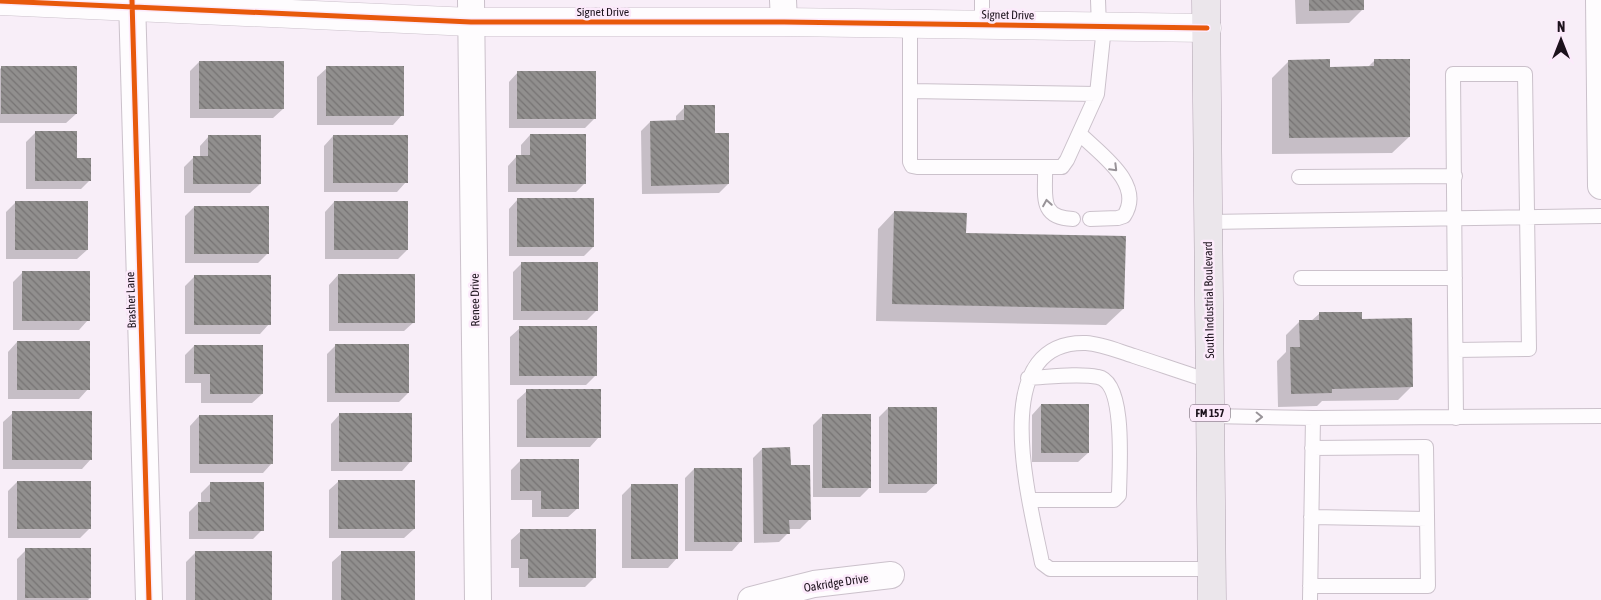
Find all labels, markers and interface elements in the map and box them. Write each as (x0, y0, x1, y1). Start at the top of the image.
street label: Signet Drive (577, 5, 629, 19)
street label: Signet Drive (982, 8, 1034, 22)
north arrow (1536, 15, 1586, 65)
text: N (1557, 19, 1565, 35)
one-way arrow (1108, 162, 1117, 171)
one-way arrow (1042, 199, 1052, 208)
street label: South Industrial Boulevard (1201, 241, 1217, 359)
street label: Brasher Lane (123, 271, 139, 329)
street label: Renee Drive (468, 273, 482, 327)
road number: FM 157 (1190, 404, 1230, 422)
one-way arrow (1255, 411, 1263, 422)
street label: Oakridge Drive (803, 571, 869, 595)

